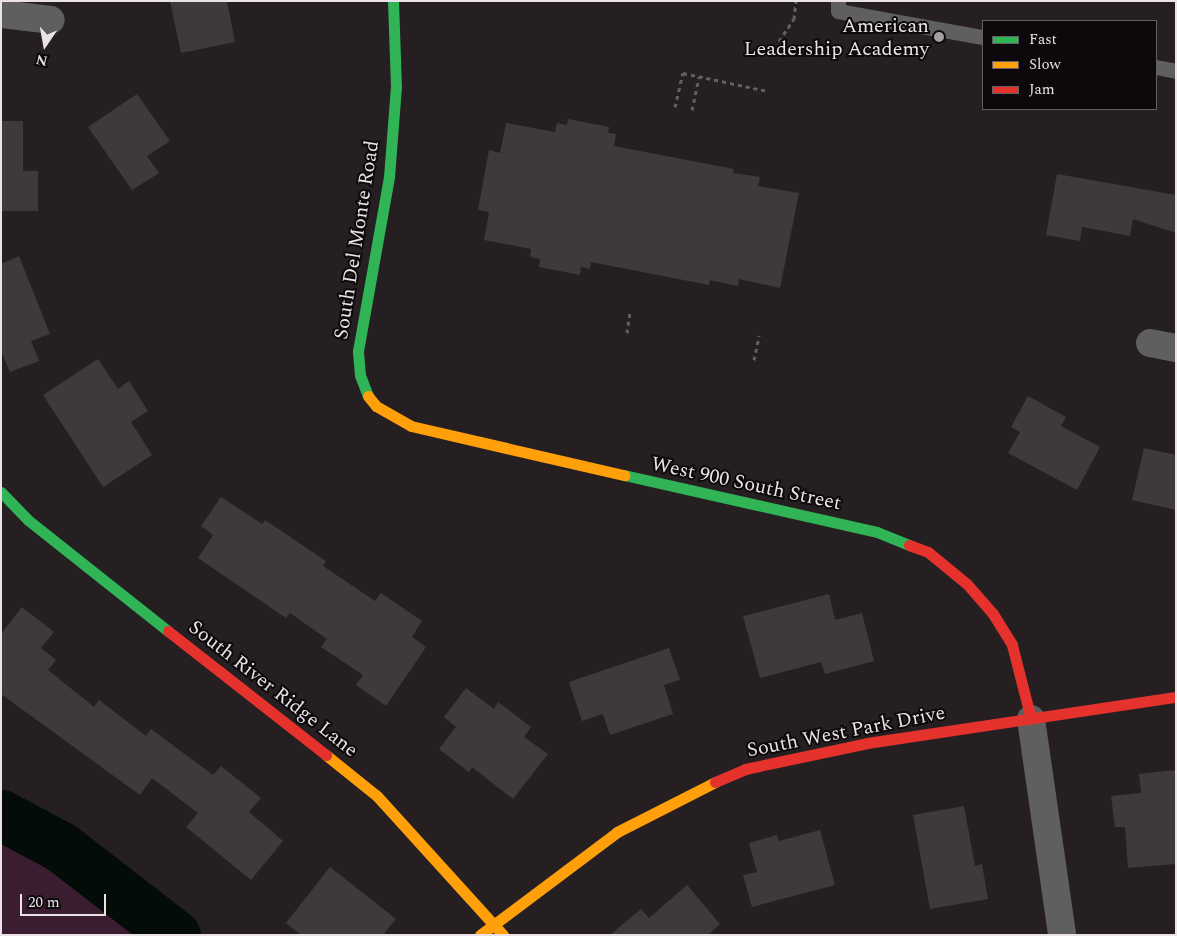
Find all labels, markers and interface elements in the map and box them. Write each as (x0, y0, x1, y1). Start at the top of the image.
place label: American Leadership Academy (744, 14, 929, 61)
north arrow (20, 20, 70, 70)
legend (982, 20, 1157, 110)
text: Fast (1029, 28, 1057, 51)
marker: American Leadership Academy (933, 31, 945, 43)
text: N (34, 49, 50, 72)
text: Slow (1029, 53, 1061, 76)
text: Jam (1029, 78, 1055, 101)
street label: South Del Monte Road (329, 139, 385, 341)
street label: West 900 South Street (649, 452, 843, 516)
street label: South River Ridge Lane (184, 615, 362, 763)
street label: South West Park Drive (745, 701, 947, 763)
scale bar (22, 884, 109, 916)
text: 20 m (28, 891, 60, 914)

